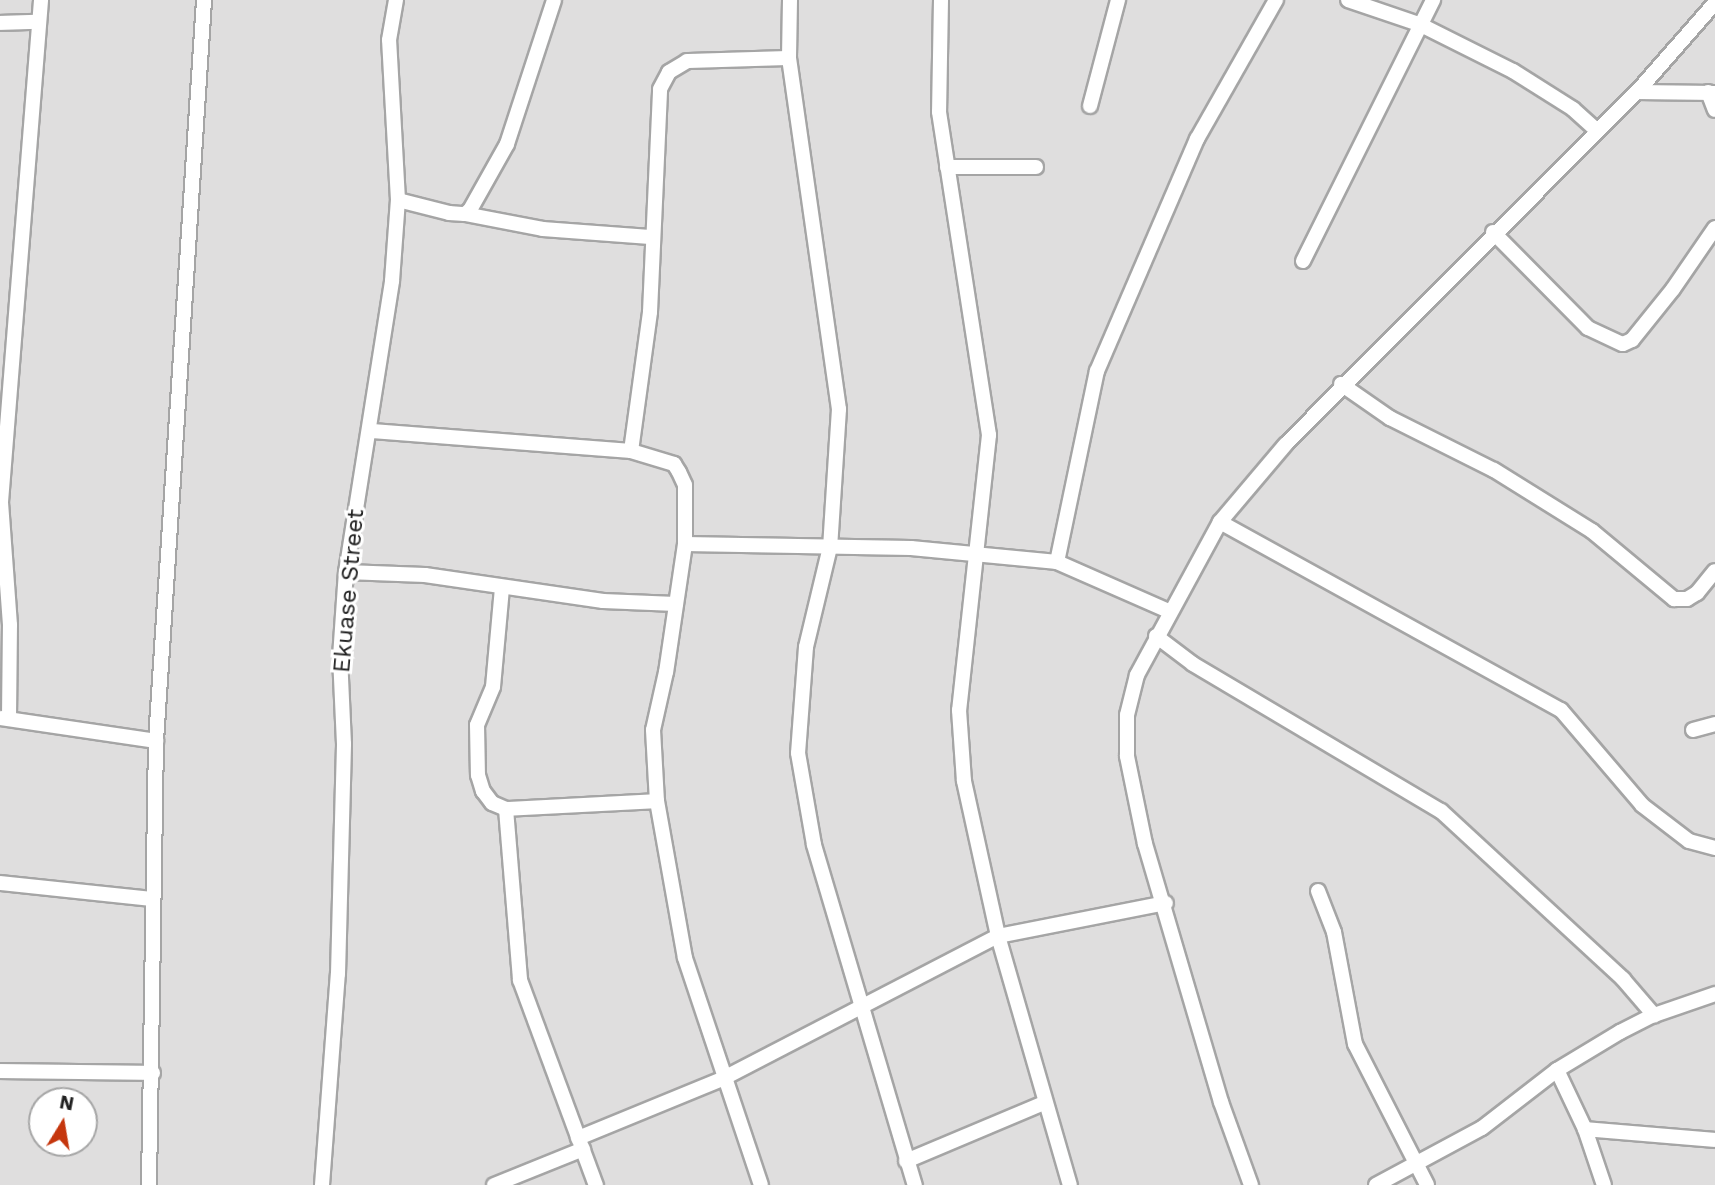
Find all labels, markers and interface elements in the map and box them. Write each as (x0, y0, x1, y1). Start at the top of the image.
street label: Ekuase Street (327, 508, 371, 674)
north arrow (28, 1087, 98, 1157)
text: N (58, 1090, 76, 1115)

